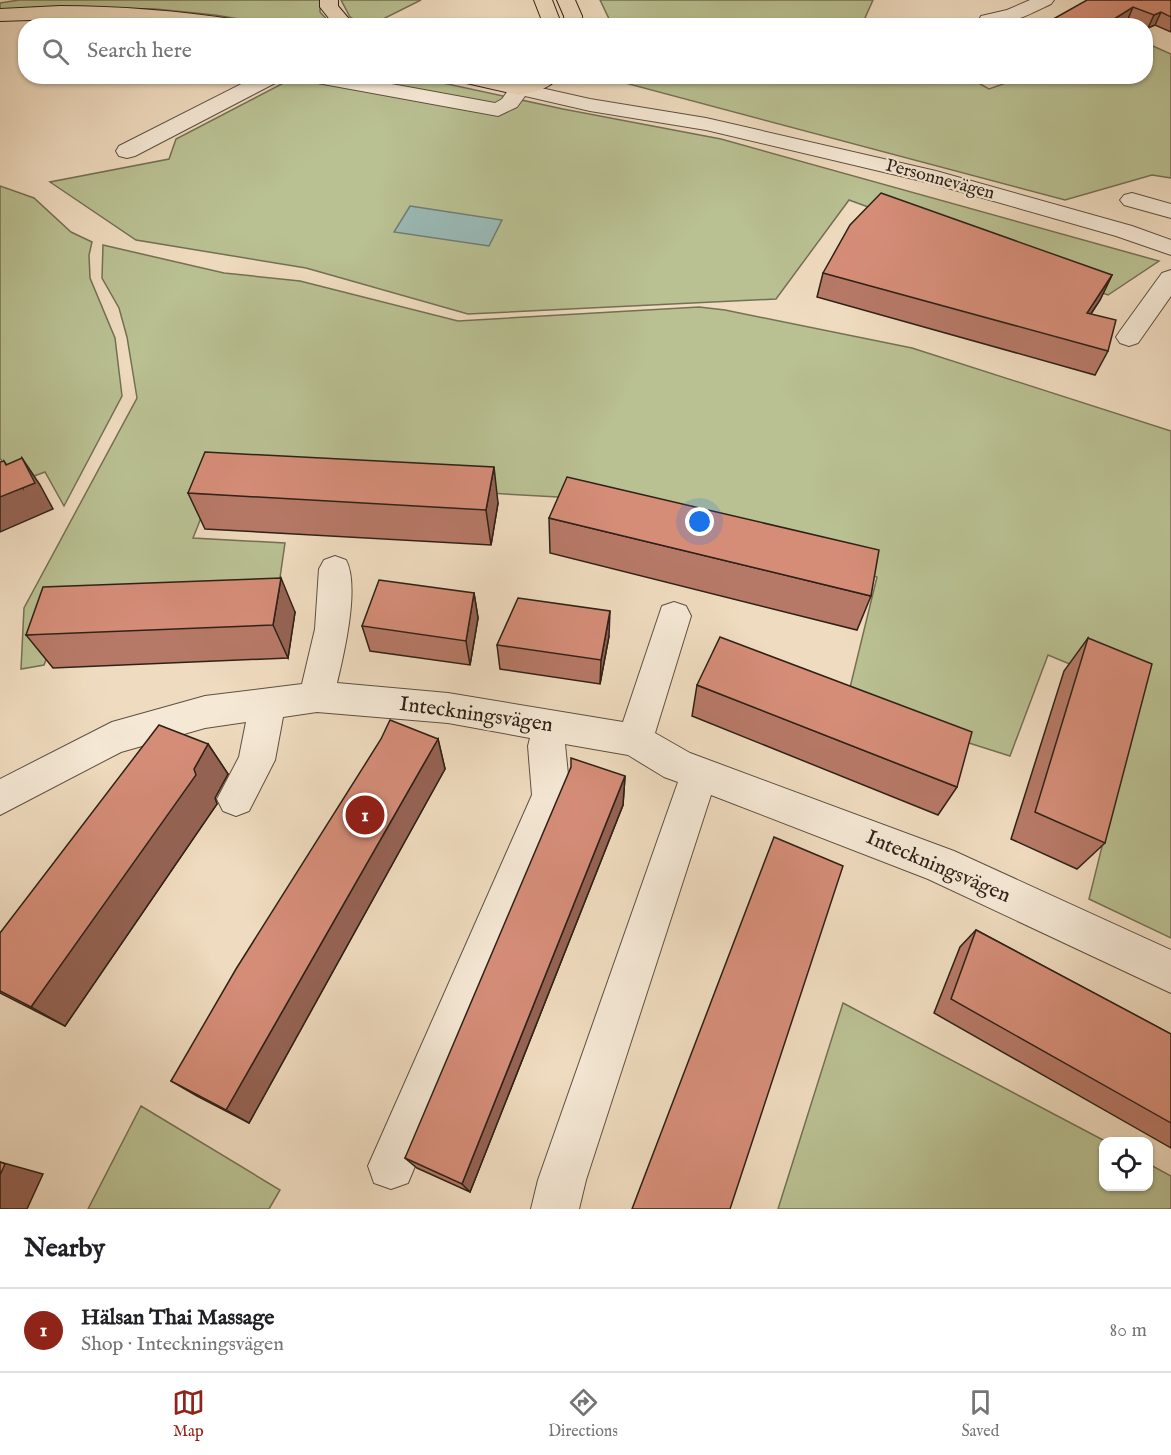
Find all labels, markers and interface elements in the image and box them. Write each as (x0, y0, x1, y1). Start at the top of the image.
search box (18, 18, 1153, 84)
icon: search (39, 35, 72, 68)
text: Search here (87, 37, 192, 65)
street label: Personnevägen (883, 154, 997, 206)
your location (685, 507, 714, 536)
street label: Inteckningsvägen (398, 691, 554, 739)
pin: 1 (346, 792, 385, 838)
street label: Inteckningsvägen (862, 824, 1014, 910)
map controls (1099, 1137, 1153, 1191)
button: locate (1099, 1137, 1153, 1191)
text: Nearby (24, 1232, 105, 1265)
text: Hälsan Thai Massage (81, 1304, 274, 1332)
text: 1 (40, 1318, 47, 1343)
text: 80 m (1110, 1318, 1147, 1343)
text: Shop · Inteckningsvägen (81, 1332, 284, 1357)
tab: Map (172, 1386, 205, 1442)
tab: Directions (548, 1386, 618, 1442)
tab: Saved (961, 1386, 999, 1442)

